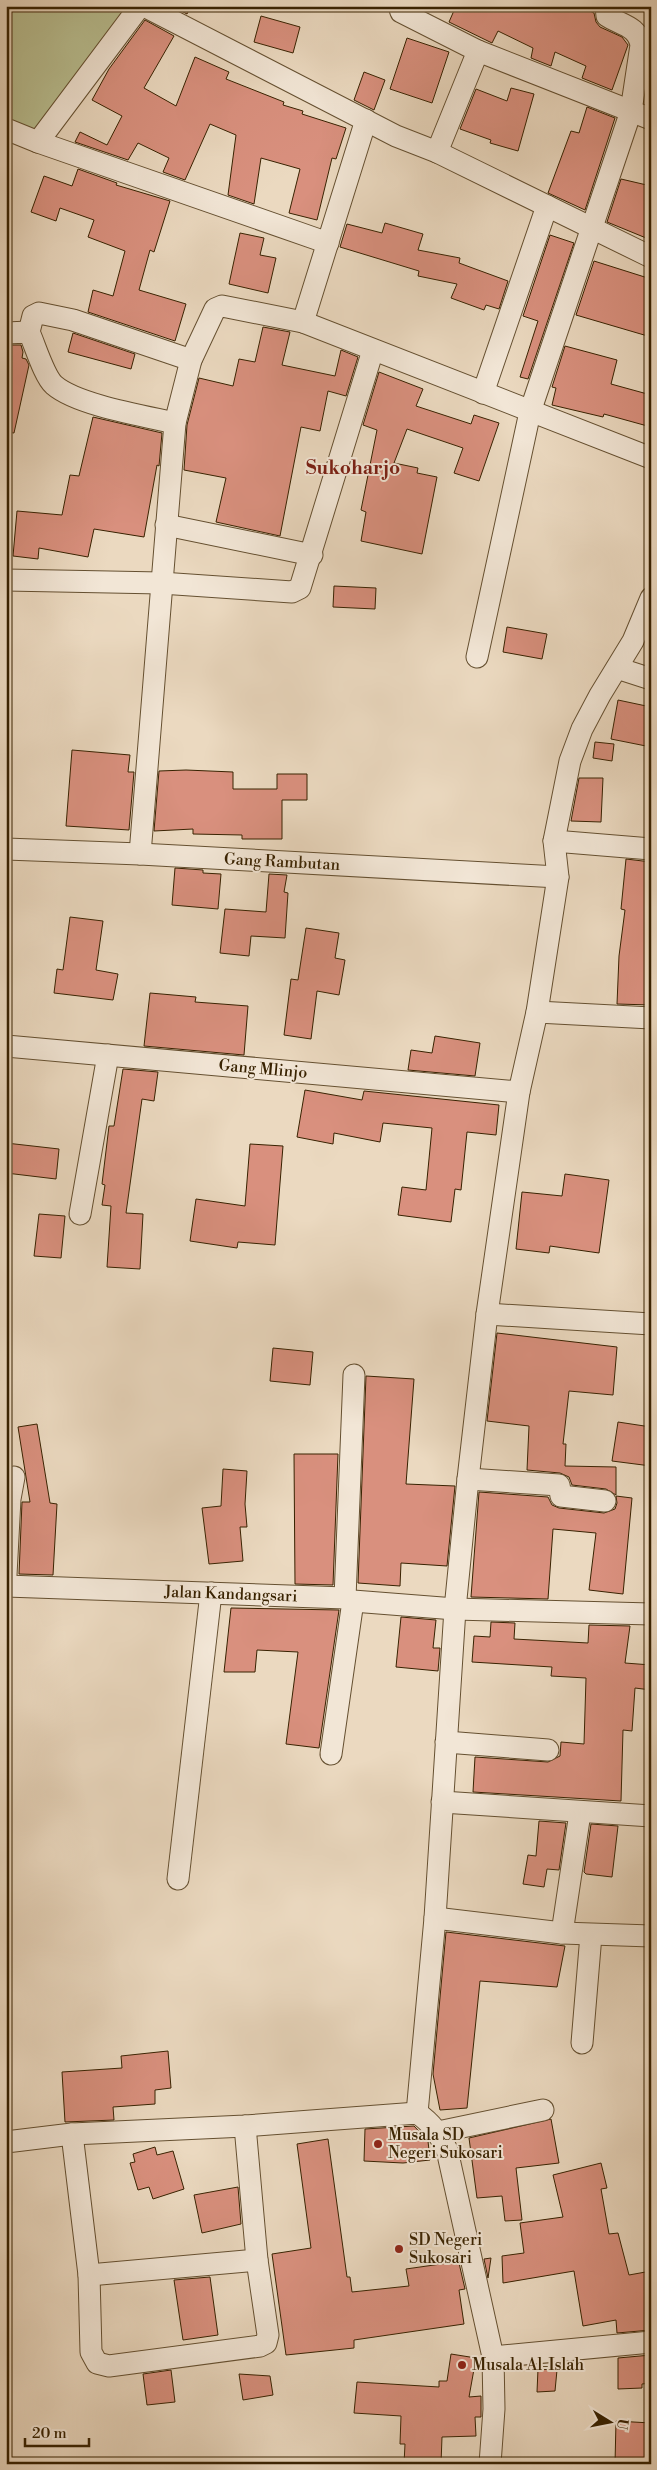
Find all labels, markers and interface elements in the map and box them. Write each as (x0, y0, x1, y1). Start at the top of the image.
district label: Sukoharjo (306, 456, 400, 480)
street label: Gang Rambutan (223, 849, 341, 875)
street label: Gang Mlinjo (218, 1055, 308, 1083)
street label: Jalan Kandangsari (163, 1582, 298, 1606)
place label: Musala SD Negeri Sukosari (388, 2125, 503, 2163)
marker: Musala SD Negeri Sukosari (372, 2138, 384, 2150)
place label: SD Negeri Sukosari (409, 2230, 482, 2268)
marker: SD Negeri Sukosari (393, 2243, 405, 2255)
place label: Musala Al-Islah (472, 2355, 584, 2375)
marker: Musala Al-Islah (456, 2359, 468, 2371)
north arrow (584, 2398, 634, 2448)
scale bar (25, 2415, 89, 2447)
text: U (612, 2417, 632, 2431)
text: 20 m (32, 2424, 67, 2443)

